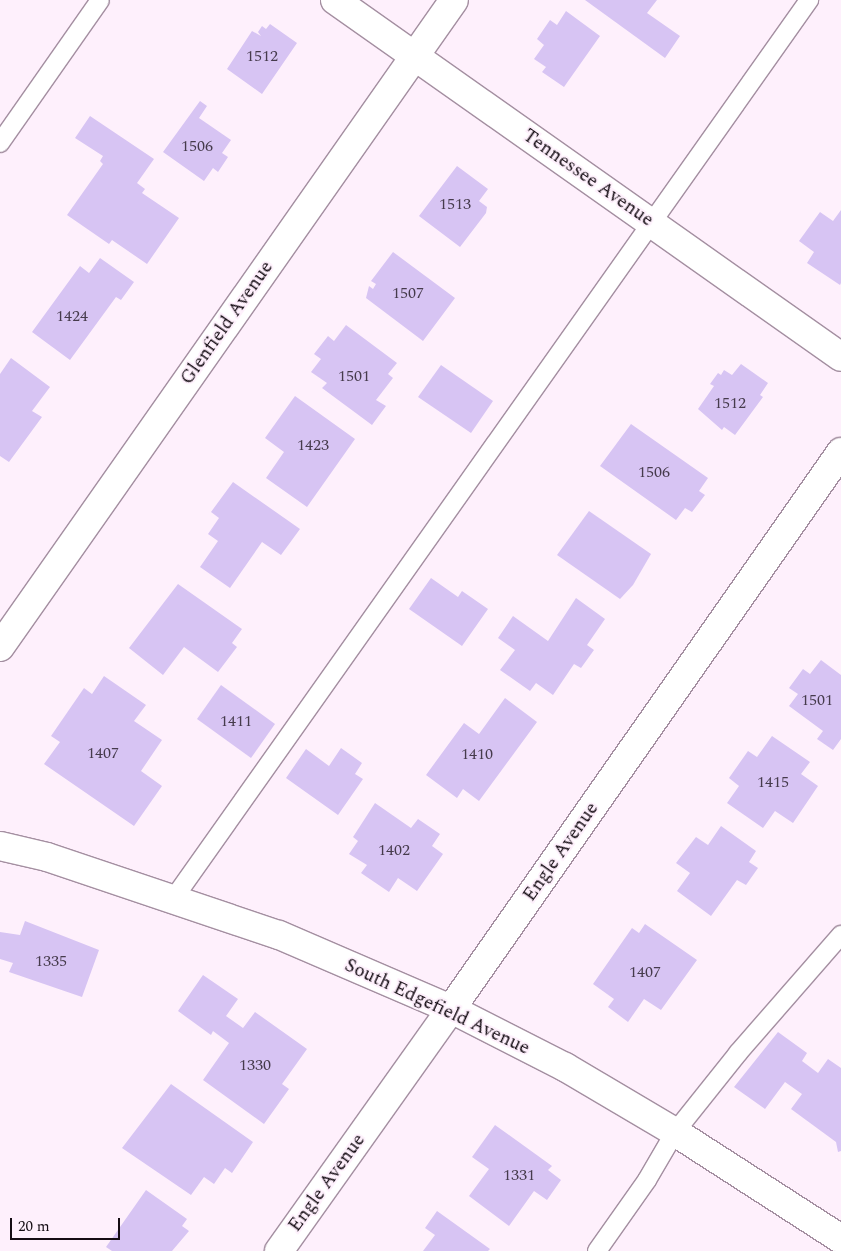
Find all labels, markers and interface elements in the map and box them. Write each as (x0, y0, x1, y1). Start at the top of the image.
house number: 1512 (246, 46, 278, 66)
street label: Tennessee Avenue (518, 124, 658, 232)
house number: 1506 (181, 136, 213, 156)
house number: 1513 (439, 194, 471, 214)
street label: Glenfield Avenue (176, 257, 278, 389)
house number: 1507 (392, 283, 424, 303)
house number: 1424 (56, 306, 88, 326)
house number: 1501 (338, 366, 370, 386)
house number: 1512 (714, 393, 746, 413)
house number: 1423 (297, 435, 329, 455)
house number: 1506 (638, 462, 670, 482)
house number: 1501 (801, 690, 833, 710)
house number: 1411 (220, 711, 252, 731)
house number: 1407 (87, 743, 119, 763)
house number: 1410 (461, 744, 493, 764)
house number: 1415 (757, 772, 789, 792)
street label: Engle Avenue (518, 798, 604, 906)
house number: 1402 (378, 840, 410, 860)
house number: 1335 (35, 951, 67, 971)
street label: South Edgefield Avenue (341, 954, 533, 1060)
house number: 1407 (629, 962, 661, 982)
house number: 1330 (239, 1055, 271, 1075)
street label: Engle Avenue (284, 1129, 370, 1237)
house number: 1331 (503, 1165, 535, 1185)
scale bar (12, 1208, 122, 1240)
text: 20 m (18, 1215, 50, 1238)

